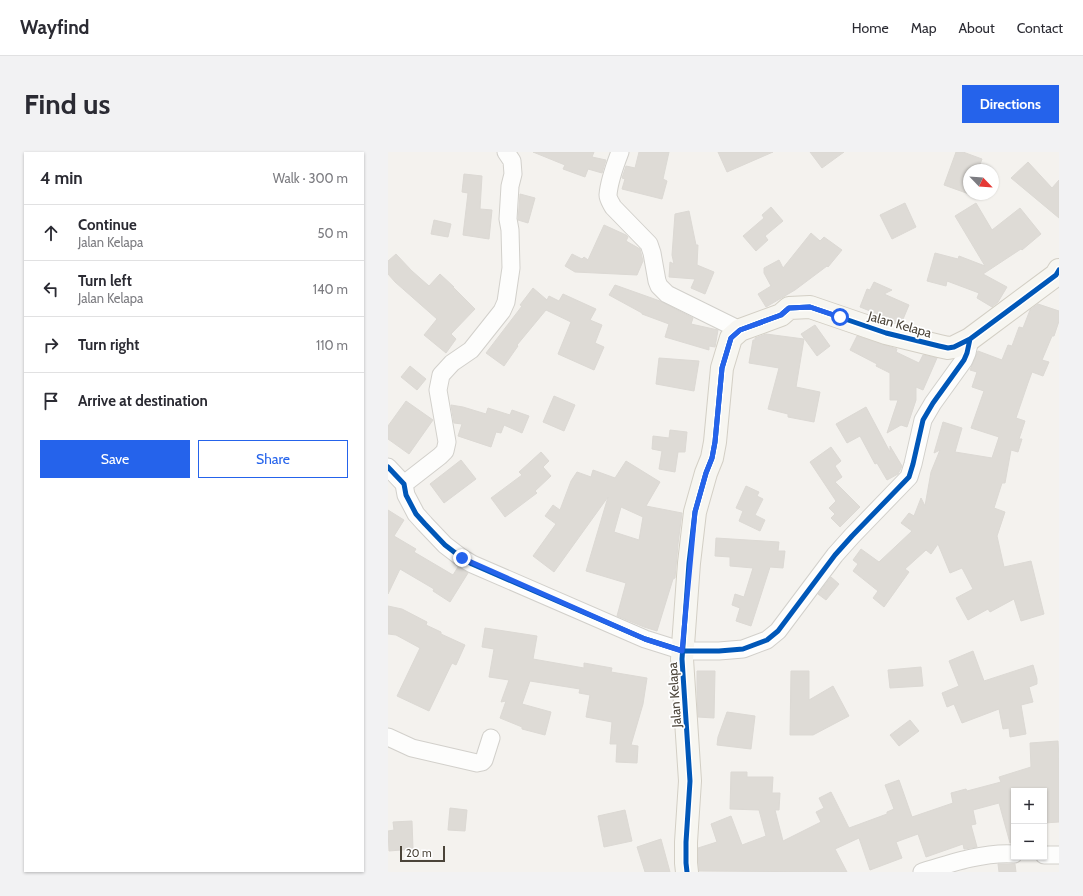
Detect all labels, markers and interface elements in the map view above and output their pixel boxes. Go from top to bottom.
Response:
text: Wayfind [20,16,89,39]
text: Home [852,19,889,37]
text: Map [911,19,936,37]
text: About [958,19,995,37]
text: Contact [1017,19,1063,37]
button: Directions [962,85,1059,123]
text: Find us [24,87,110,121]
north arrow [963,164,999,200]
text: 4 min [40,168,83,188]
text: Walk · 300 m [273,170,348,186]
text: Continue [78,216,137,234]
icon: ahead [40,222,62,244]
text: 50 m [318,225,348,241]
text: Jalan Kelapa [78,234,143,250]
text: Turn left [78,272,132,290]
icon: left [40,278,62,300]
text: 140 m [313,281,348,297]
text: Jalan Kelapa [78,290,143,306]
street label: Jalan Kelapa [865,307,934,341]
route start [831,308,849,326]
icon: right [40,334,62,356]
text: Turn right [78,336,139,354]
text: 110 m [316,337,348,353]
icon: arrive [40,390,62,412]
text: Arrive at destination [78,392,208,410]
button: Save [40,440,190,478]
button: Share [198,440,348,478]
route end [453,549,471,567]
street label: Jalan Kelapa [664,661,684,729]
map controls [1011,788,1047,860]
button: + [1011,788,1047,824]
button: − [1011,824,1047,860]
scale bar [400,844,445,863]
text: 20 m [406,846,432,860]

